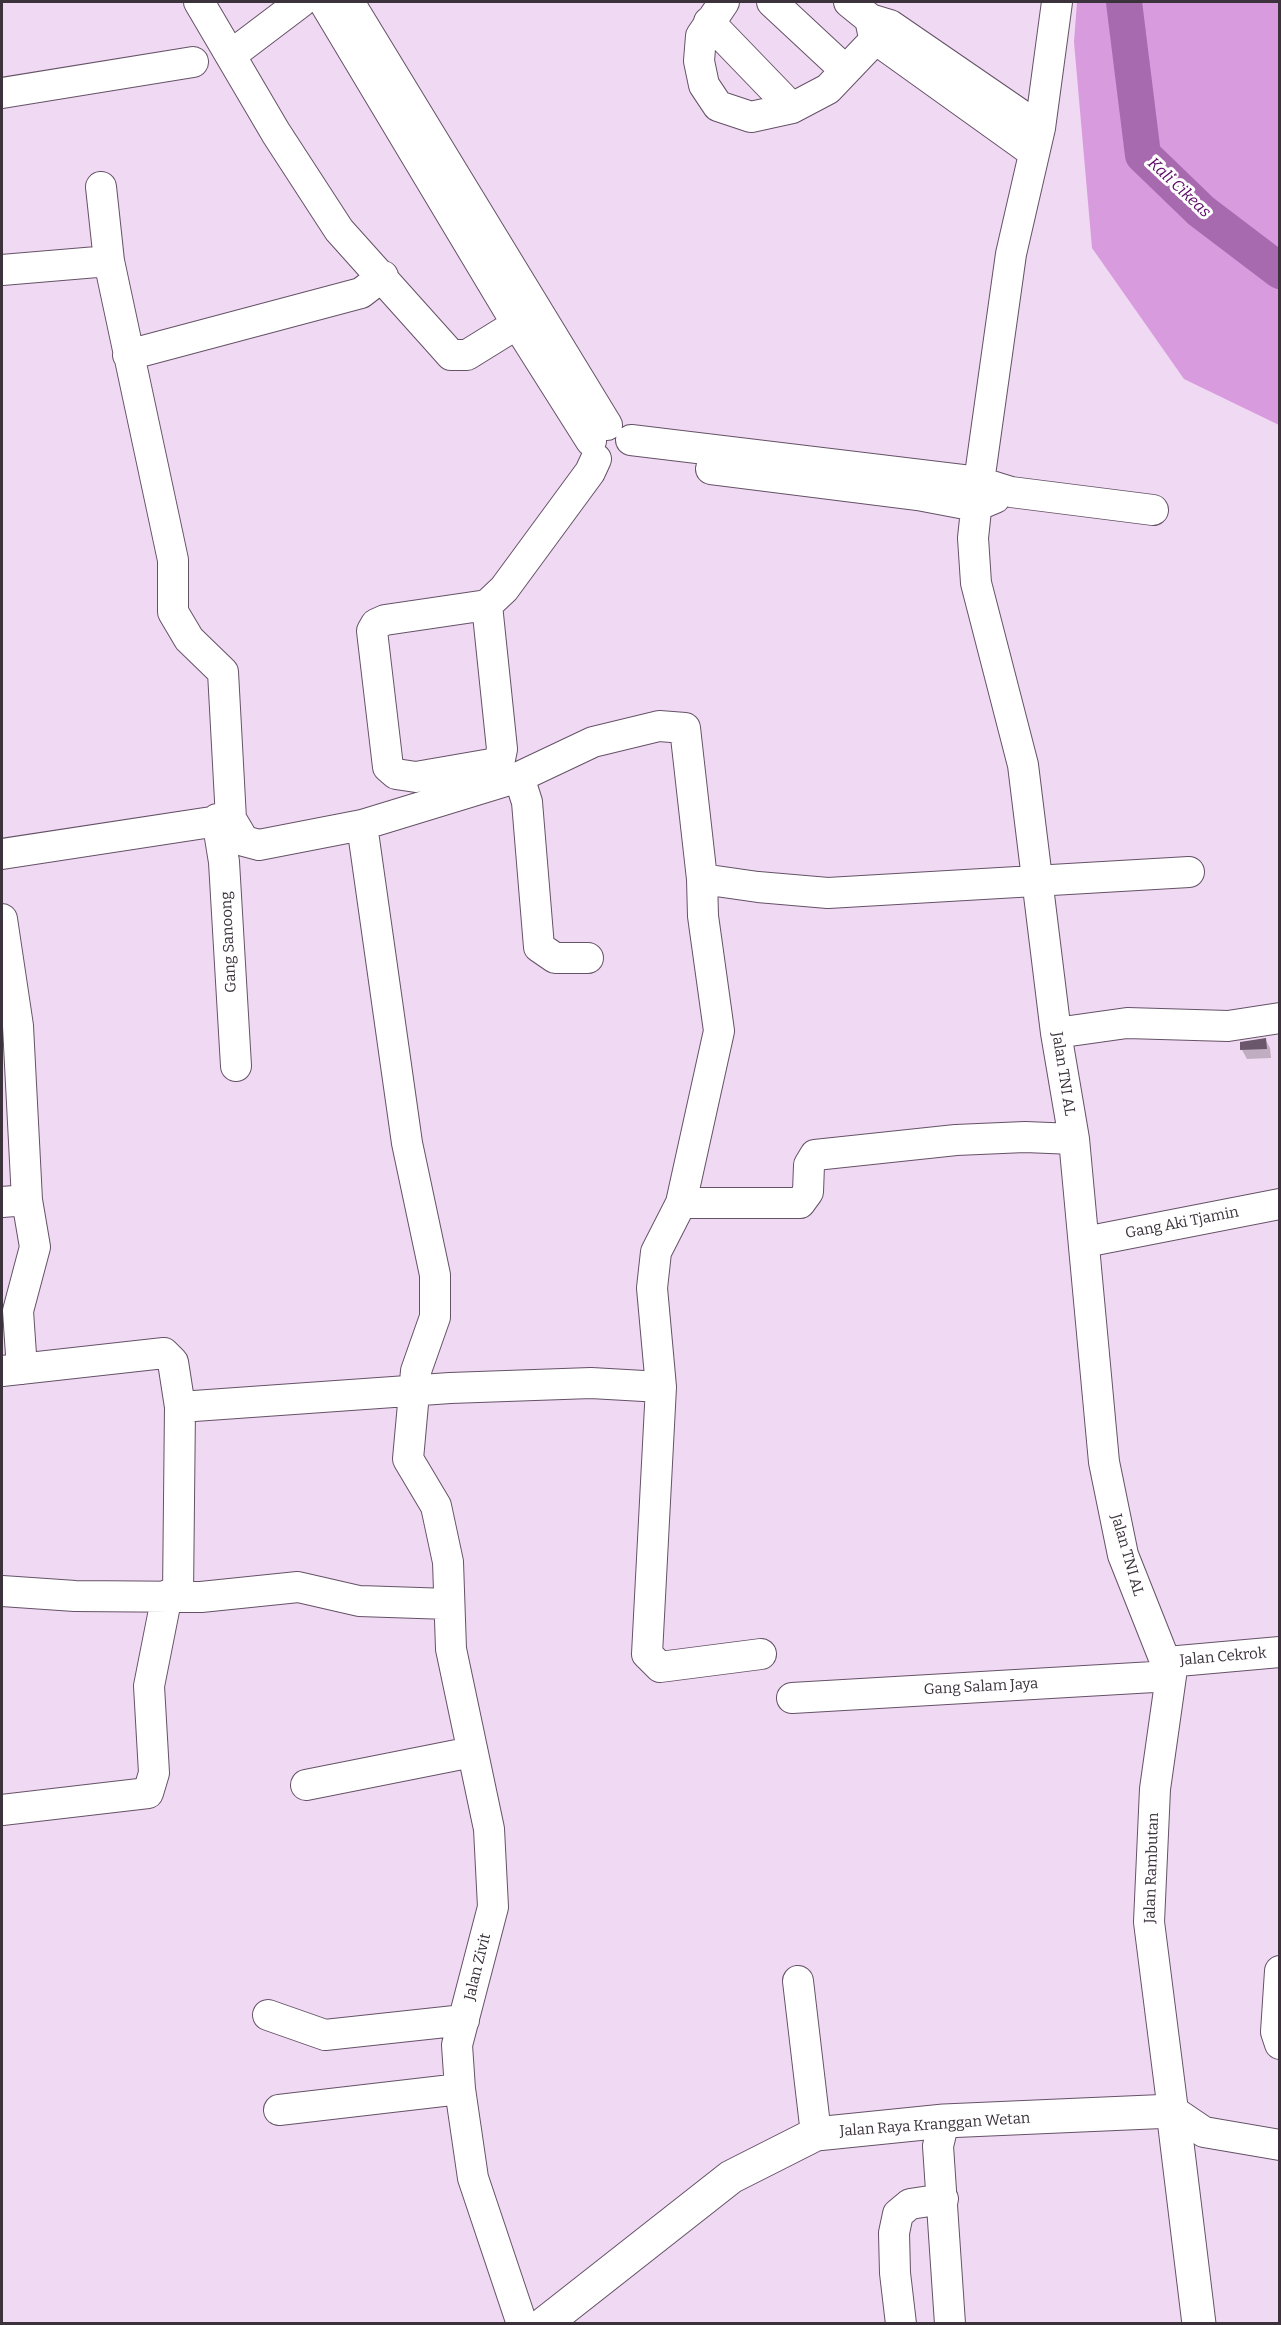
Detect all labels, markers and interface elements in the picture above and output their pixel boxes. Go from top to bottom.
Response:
water label: Kali Cikeas [1143,154,1215,222]
street label: Gang Sanoong [217,891,241,993]
street label: Jalan TNI AL [1047,1031,1079,1117]
street label: Gang Aki Tjamin [1124,1203,1240,1243]
street label: Jalan TNI AL [1107,1512,1147,1598]
street label: Jalan Cekrok [1179,1644,1267,1670]
street label: Gang Salam Jaya [923,1675,1039,1699]
street label: Jalan Rambutan [1141,1812,1163,1924]
street label: Jalan Zivit [461,1932,495,2002]
street label: Jalan Raya Kranggan Wetan [839,2109,1031,2141]

